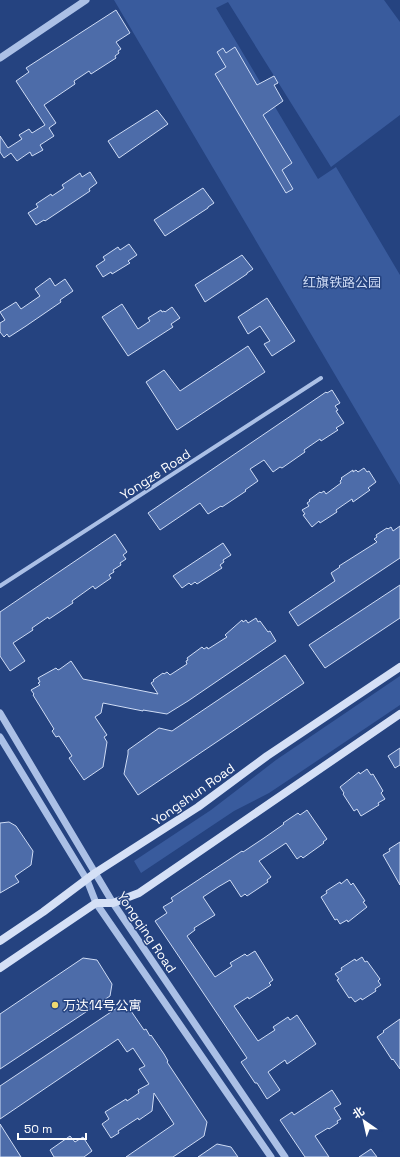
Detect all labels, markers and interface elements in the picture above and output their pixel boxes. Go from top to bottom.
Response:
park label: 红旗铁路公园 [303,274,381,291]
street label: Yongze Road [117,445,194,504]
street label: Yongshun Road [149,760,238,829]
street label: Yongqing Road [113,888,180,976]
place label: 万达14号公寓 [63,997,142,1014]
marker: 万达14号公寓 [50,1000,60,1010]
north arrow [344,1101,384,1141]
text: 北 [350,1104,367,1122]
scale bar [18,1115,86,1141]
text: 50 m [24,1121,52,1137]

